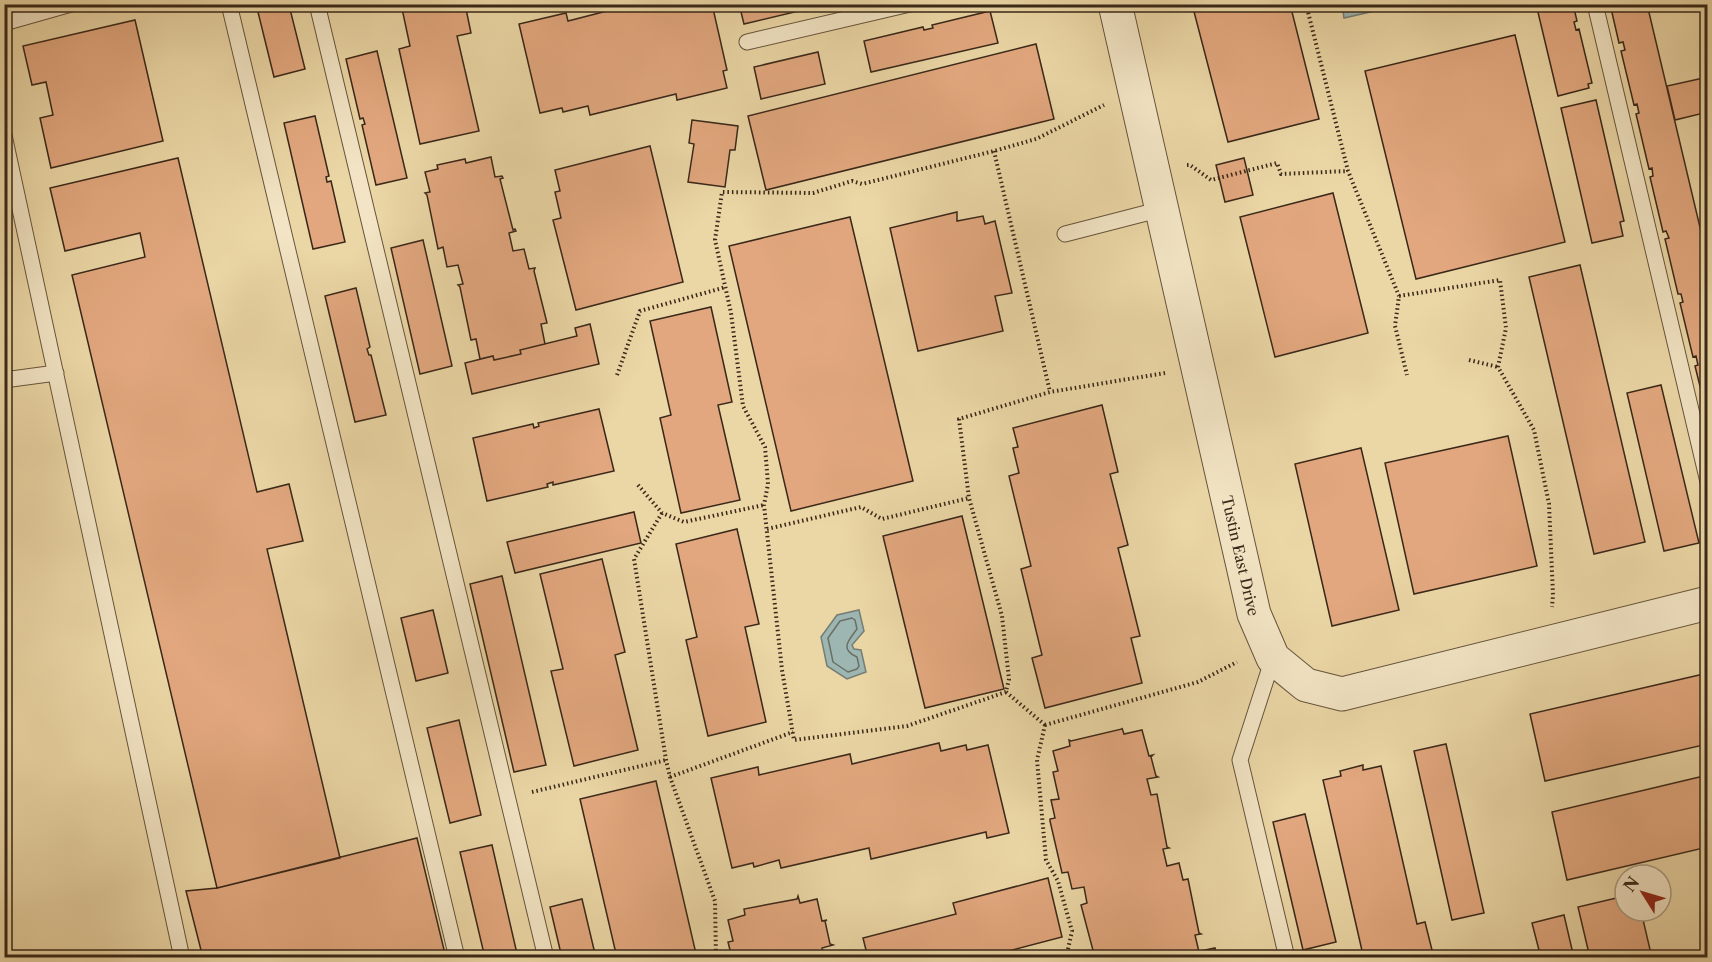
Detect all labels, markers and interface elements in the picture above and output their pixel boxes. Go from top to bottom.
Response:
street label: Tustin East Drive [1218,494,1264,618]
north arrow [1613,863,1673,923]
text: N [1619,872,1643,896]

